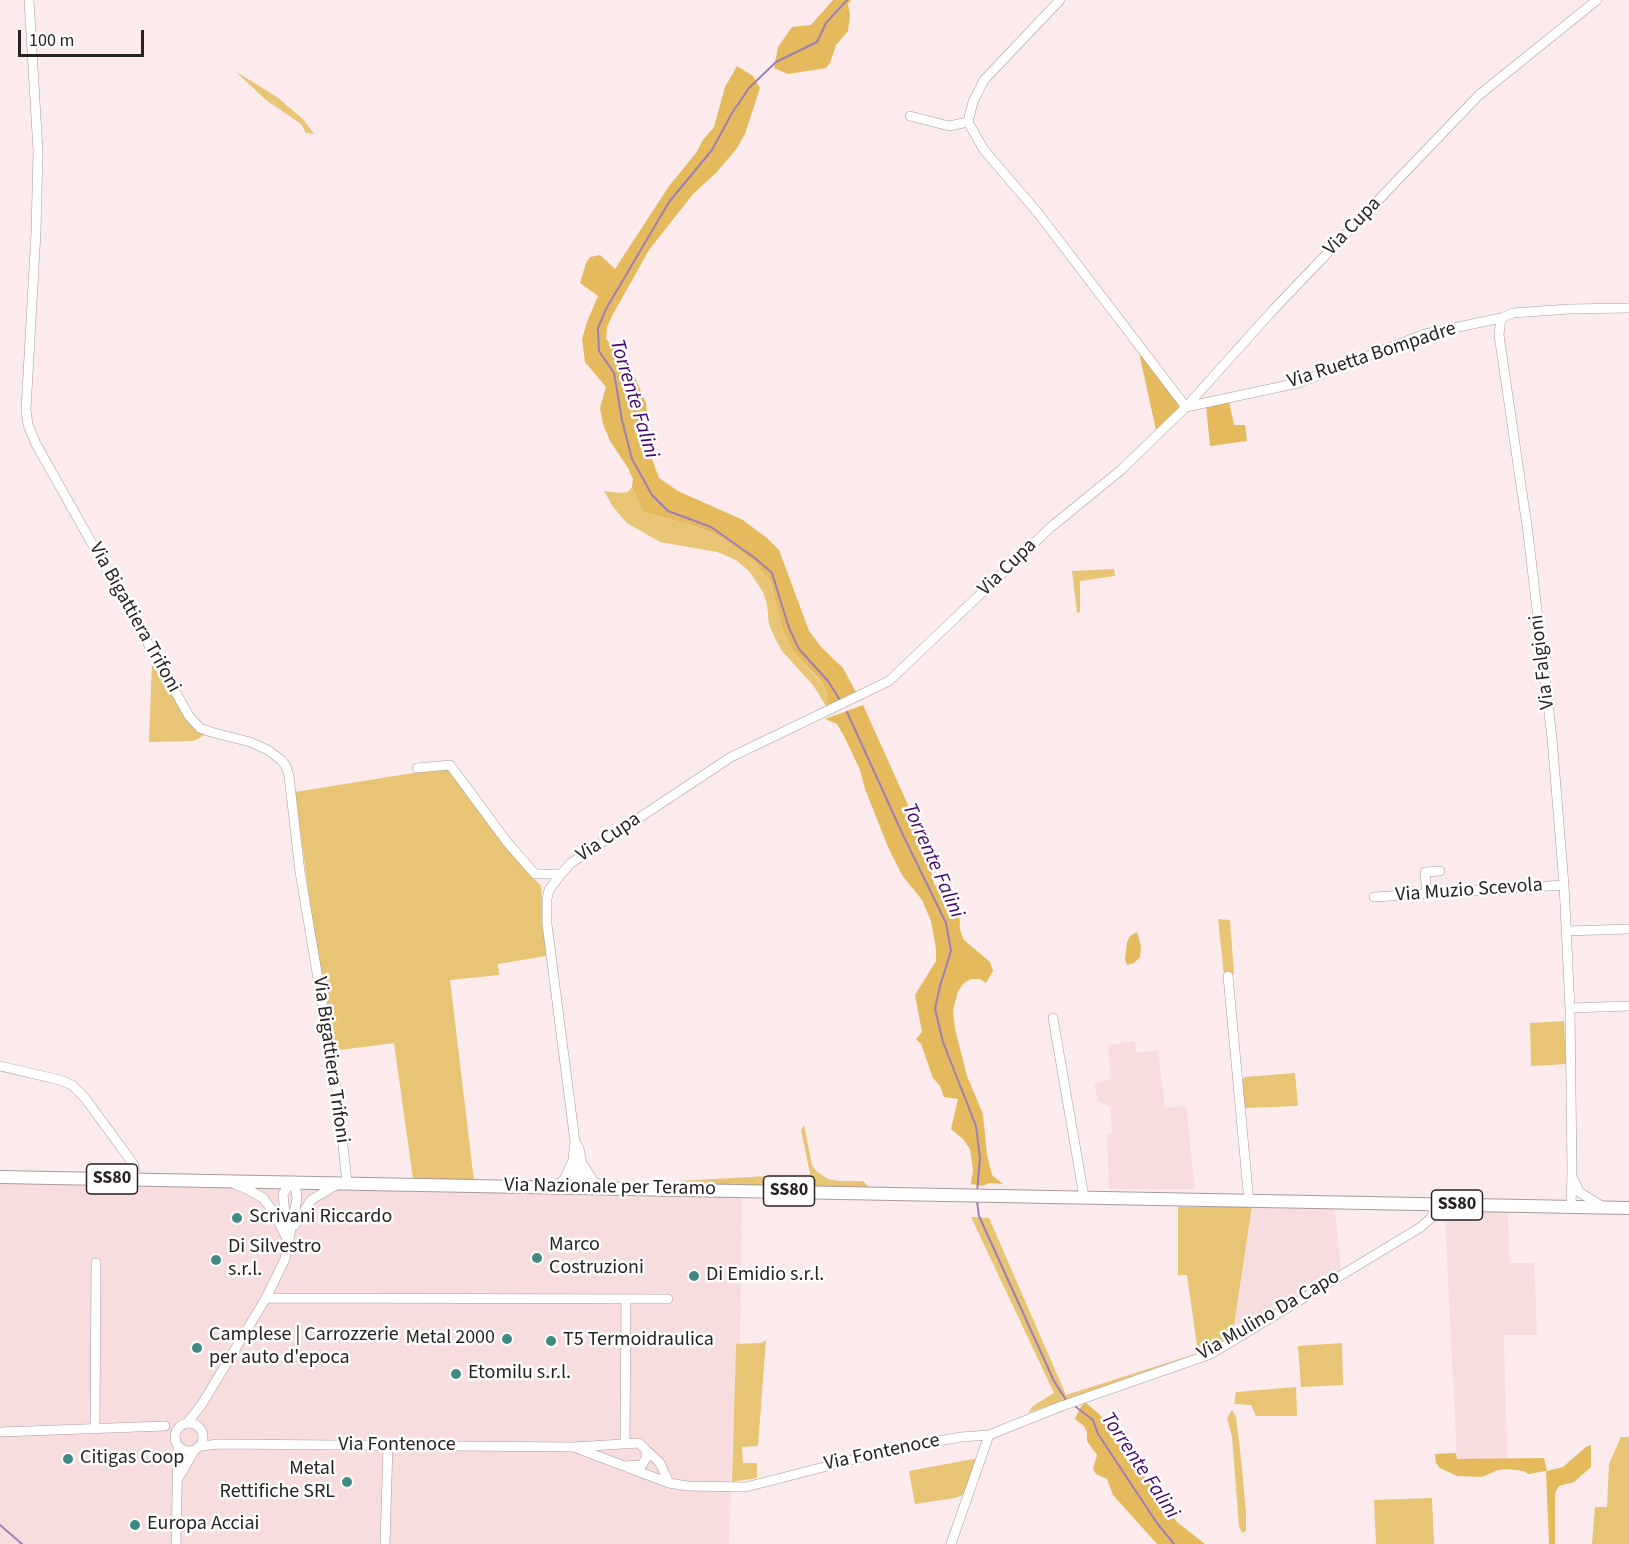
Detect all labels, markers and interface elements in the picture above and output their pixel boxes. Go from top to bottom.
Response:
scale bar [21,18,147,56]
text: 100 m [29,28,74,53]
street label: Via Cupa [1319,193,1387,261]
street label: Via Ruetta Bompadre [1285,317,1459,395]
water label: Torrente Falini [603,336,663,462]
street label: Via Cupa [974,534,1042,602]
street label: Via Bigattiera Trifoni [83,539,185,697]
street label: Via Falgioni [1525,613,1561,711]
water label: Torrente Falini [895,800,969,922]
street label: Via Cupa [572,808,646,868]
street label: Via Muzio Scevola [1395,874,1543,908]
street label: Via Bigattiera Trifoni [306,975,354,1145]
road number: SS80 [86,1164,138,1194]
street label: Via Nazionale per Teramo [504,1174,716,1202]
road number: SS80 [764,1176,814,1206]
road number: SS80 [1432,1190,1482,1220]
place label: Scrivani Riccardo [249,1206,392,1230]
marker: Scrivani Riccardo [230,1211,244,1225]
place label: Marco Costruzioni [549,1234,644,1281]
place label: Di Silvestro s.r.l. [228,1236,321,1283]
marker: Marco Costruzioni [530,1251,544,1265]
marker: Di Silvestro s.r.l. [209,1253,223,1267]
place label: Di Emidio s.r.l. [706,1264,824,1288]
street label: Via Mulino Da Capo [1194,1266,1344,1366]
marker: Di Emidio s.r.l. [687,1269,701,1283]
place label: Camplese | Carrozzerie per auto d'epoca [209,1324,399,1371]
place label: Metal 2000 [405,1327,495,1351]
place label: T5 Termoidraulica [563,1329,714,1353]
marker: Metal 2000 [500,1332,514,1346]
marker: T5 Termoidraulica [544,1334,558,1348]
marker: Camplese | Carrozzerie per auto d'epoca [190,1341,204,1355]
place label: Etomilu s.r.l. [468,1362,571,1386]
marker: Etomilu s.r.l. [449,1367,463,1381]
water label: Torrente Falini [1094,1408,1184,1524]
street label: Via Fontenoce [822,1429,942,1477]
street label: Via Fontenoce [338,1434,456,1458]
place label: Citigas Coop [80,1447,184,1471]
marker: Citigas Coop [61,1452,75,1466]
place label: Metal Rettifiche SRL [220,1458,335,1505]
marker: Metal Rettifiche SRL [340,1475,354,1489]
place label: Europa Acciai [147,1513,260,1537]
marker: Europa Acciai [128,1518,142,1532]

